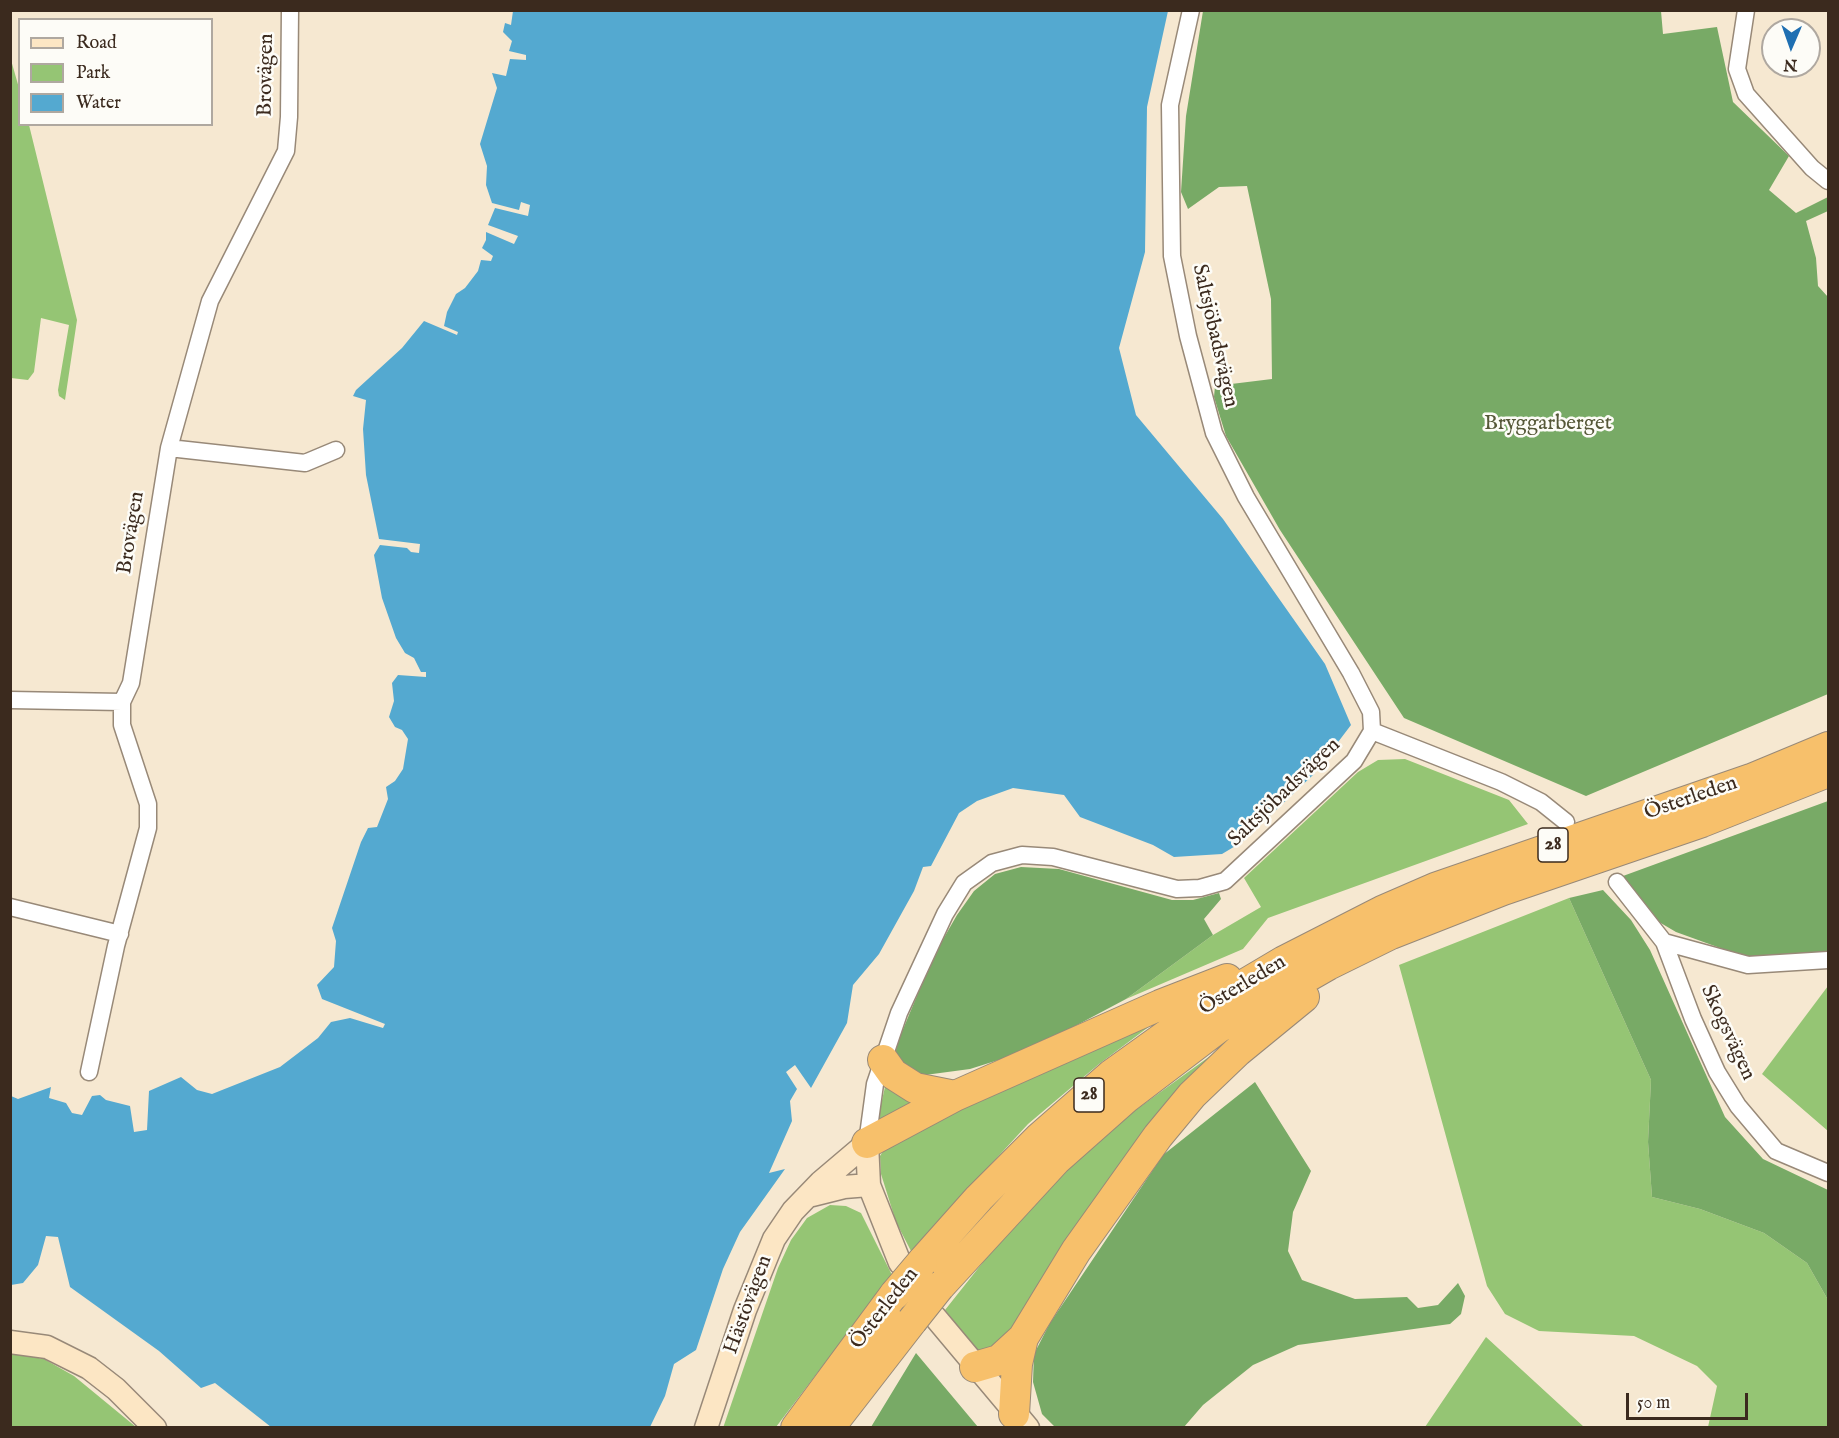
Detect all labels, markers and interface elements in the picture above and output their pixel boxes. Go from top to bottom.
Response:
legend [18,18,213,126]
north arrow [1761,18,1821,78]
text: Road [76,32,117,55]
street label: Brovägen [254,33,280,117]
text: N [1783,54,1798,74]
text: Park [76,62,110,85]
text: Water [76,92,121,115]
street label: Saltsjöbadsvägen [1185,262,1243,410]
park label: Bryggarberget [1484,412,1612,438]
street label: Brovägen [113,490,151,576]
street label: Saltsjöbadsvägen [1224,733,1346,853]
street label: Österleden [1641,771,1741,827]
road number: 28 [1538,828,1568,862]
street label: Österleden [1195,950,1291,1022]
street label: Skogsvägen [1694,981,1760,1085]
road number: 28 [1074,1078,1104,1112]
street label: Hästövägen [719,1252,779,1358]
street label: Österleden [845,1263,925,1355]
scale bar [1629,1381,1750,1419]
text: 50 m [1637,1392,1670,1415]

